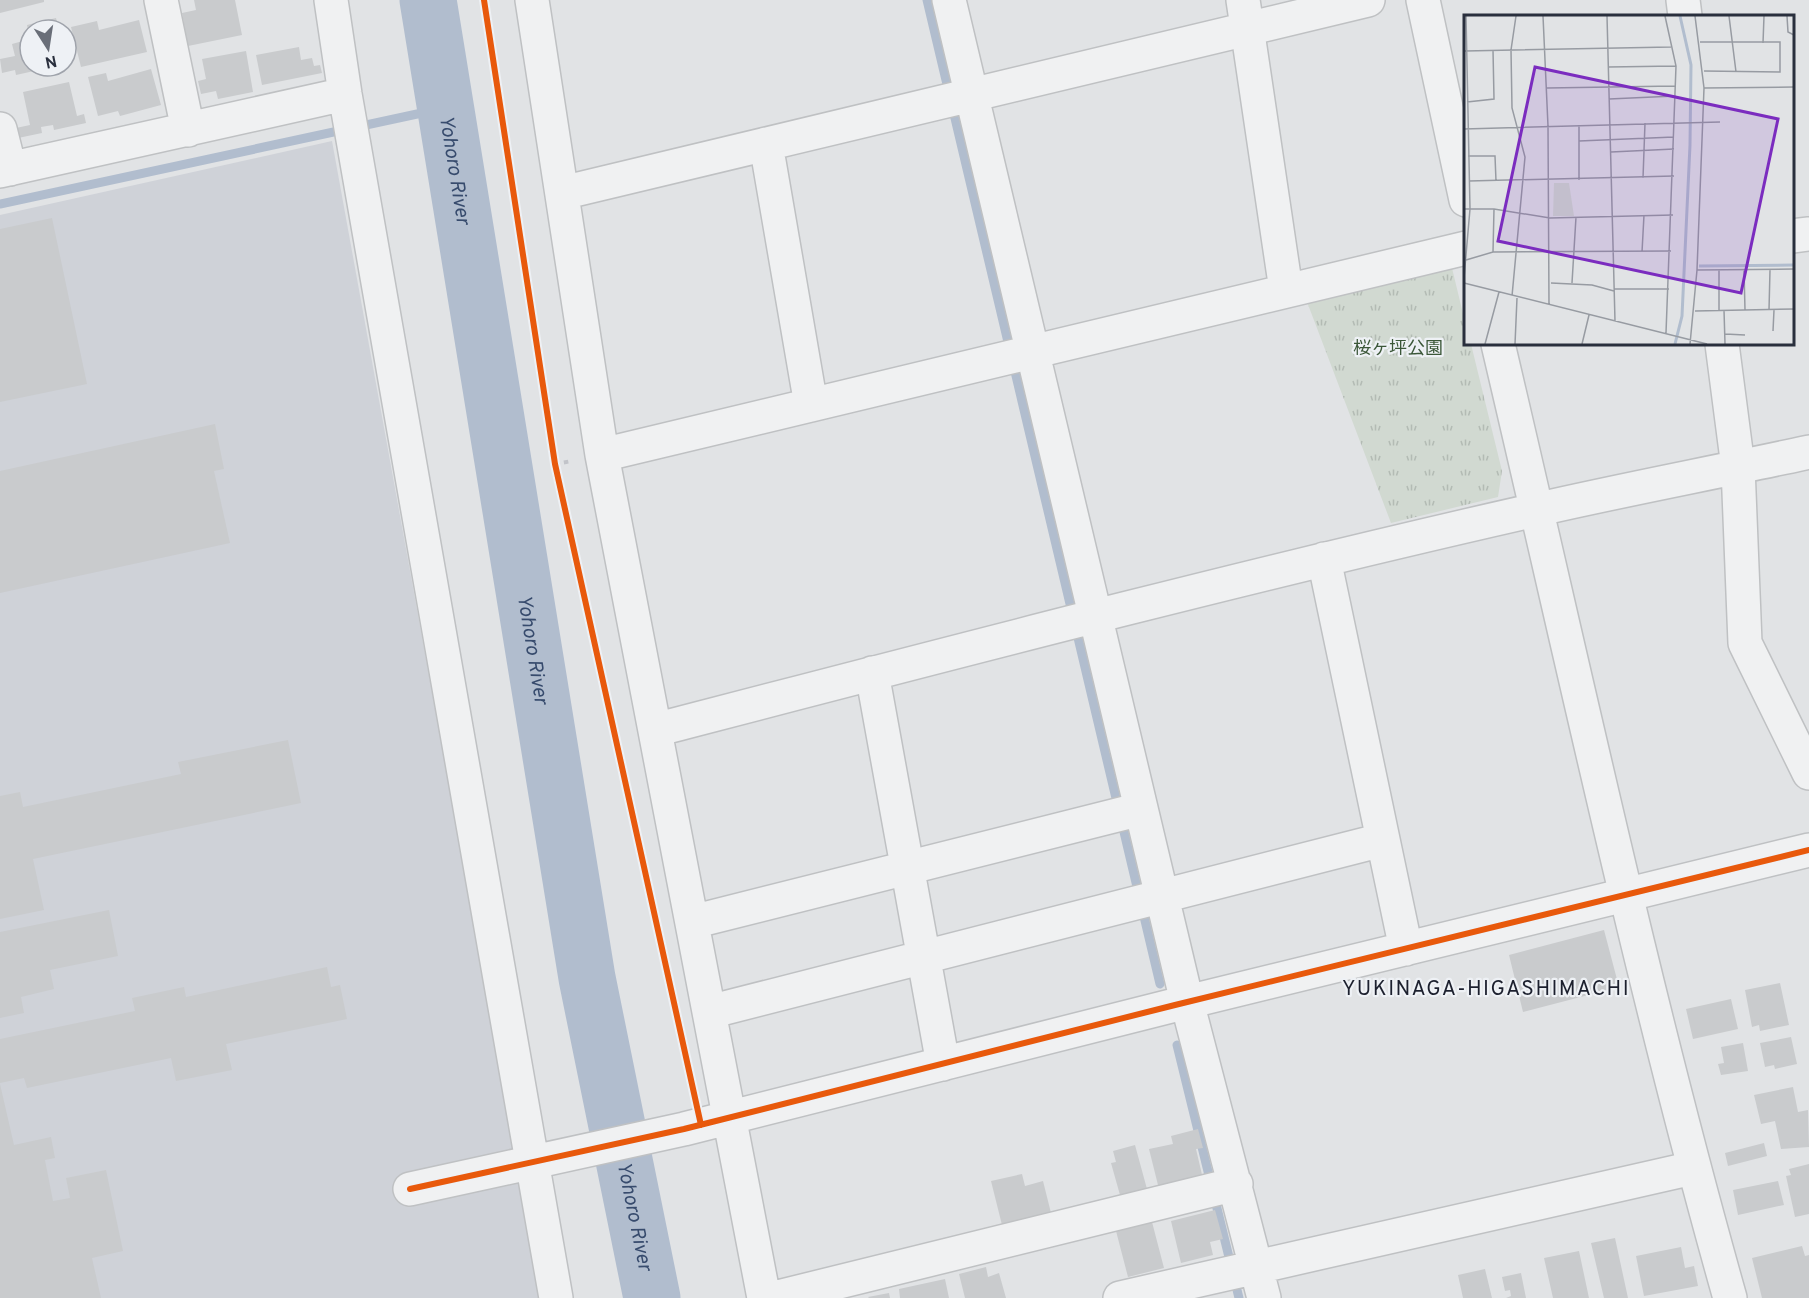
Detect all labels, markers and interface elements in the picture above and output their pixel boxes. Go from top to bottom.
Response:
inset map [1464,15,1794,345]
north arrow [18,18,78,78]
text: N [43,50,58,72]
water label: Yohoro River [432,114,476,228]
park label: 桜ヶ坪公園 [1353,338,1443,361]
water label: Yohoro River [510,593,554,708]
district label: YUKINAGA-HIGASHIMACHI [1342,976,1630,1003]
water label: Yohoro River [610,1160,657,1275]

